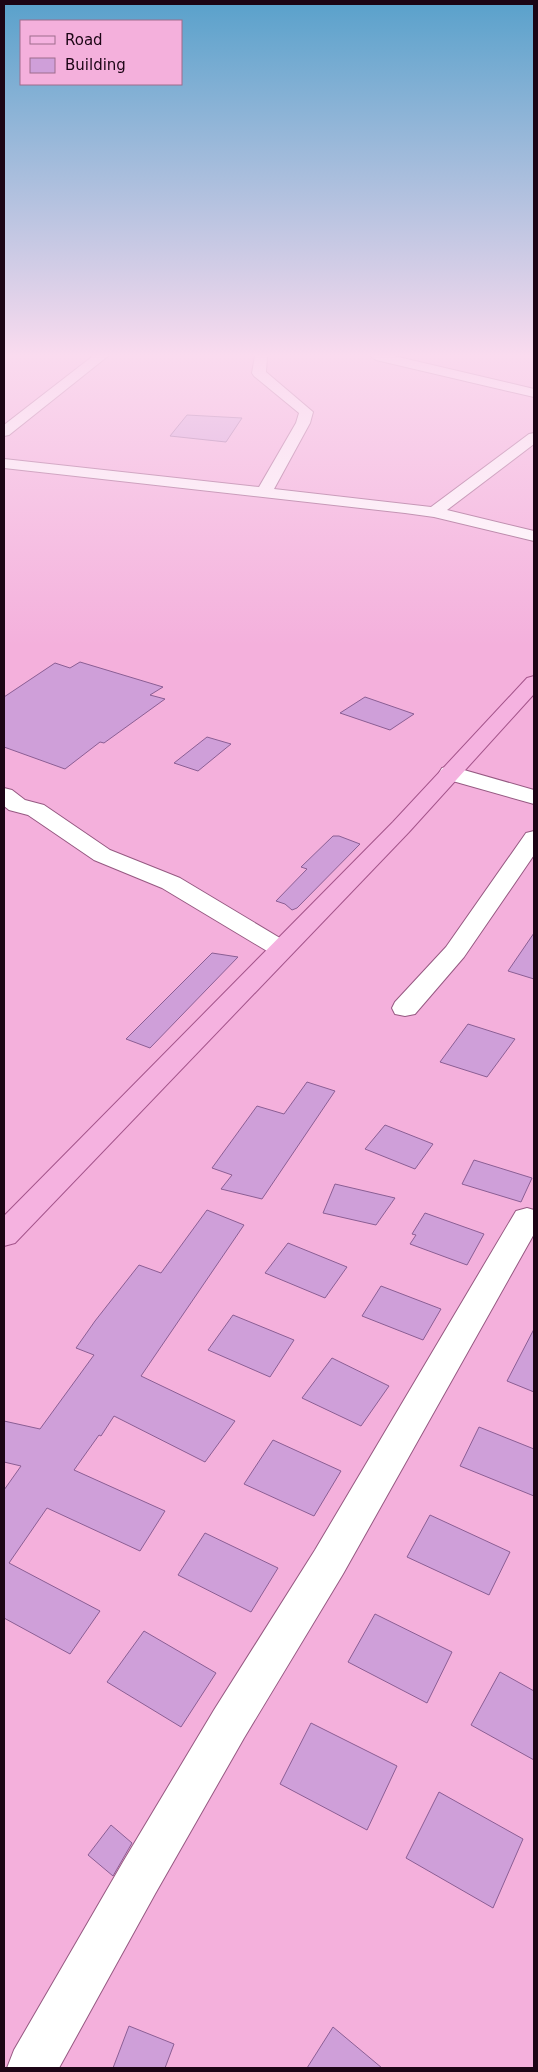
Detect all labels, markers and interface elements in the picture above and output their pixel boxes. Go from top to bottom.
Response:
legend [20,20,182,85]
text: Road [65,31,103,49]
text: Building [65,56,126,74]

